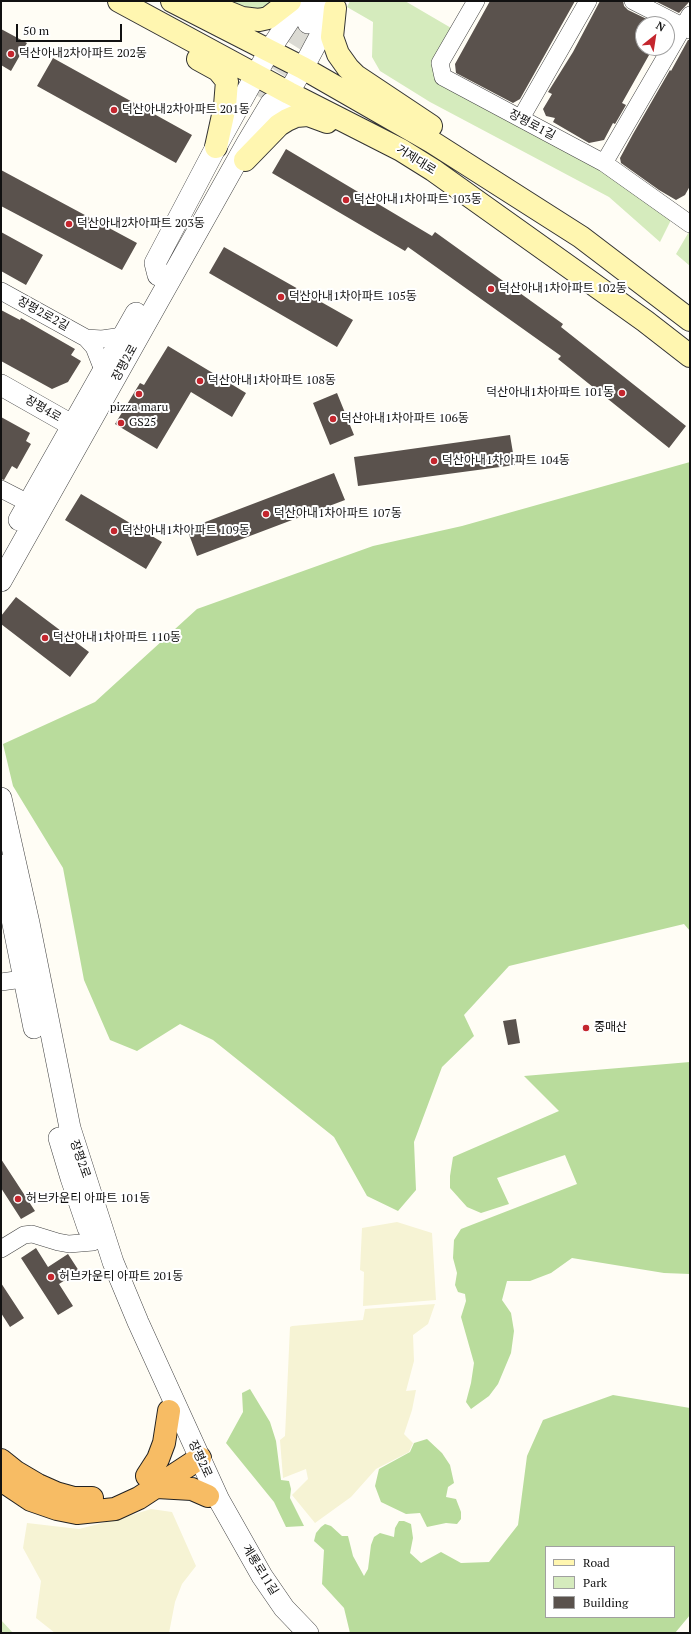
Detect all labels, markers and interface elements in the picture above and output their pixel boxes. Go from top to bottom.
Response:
scale bar [18,16,124,42]
north arrow [635,16,675,56]
text: N [653,18,668,35]
text: 50 m [23,23,49,38]
place label: 덕산아내2차아파트 202동 [19,47,147,61]
marker: 덕산아내2차아파트 202동 [6,49,16,59]
place label: 덕산아내2차아파트 201동 [122,103,250,117]
marker: 덕산아내2차아파트 201동 [109,105,119,115]
street label: 장평로1길 [506,107,558,143]
street label: 거제대로 [393,142,439,178]
place label: 덕산아내1차아파트 103동 [354,193,482,207]
marker: 덕산아내1차아파트 103동 [341,195,351,205]
place label: 덕산아내2차아파트 203동 [77,217,205,231]
marker: 덕산아내2차아파트 203동 [64,219,74,229]
place label: 덕산아내1차아파트 102동 [499,282,627,296]
marker: 덕산아내1차아파트 102동 [486,284,496,294]
place label: 덕산아내1차아파트 105동 [289,290,417,304]
marker: 덕산아내1차아파트 105동 [276,292,286,302]
street label: 장평2로2길 [15,294,71,334]
street label: 장평2로 [109,342,141,384]
place label: 덕산아내1차아파트 108동 [208,374,336,388]
marker: 덕산아내1차아파트 108동 [195,376,205,386]
place label: 덕산아내1차아파트 101동 [486,386,614,400]
marker: 덕산아내1차아파트 101동 [617,388,627,398]
marker: pizza maru [134,389,144,399]
street label: 장평4로 [22,393,64,425]
place label: pizza maru [110,401,168,415]
place label: 덕산아내1차아파트 106동 [341,412,469,426]
marker: 덕산아내1차아파트 106동 [328,414,338,424]
place label: GS25 [129,416,156,430]
marker: GS25 [116,418,126,428]
place label: 덕산아내1차아파트 104동 [442,454,570,468]
marker: 덕산아내1차아파트 104동 [429,456,439,466]
place label: 덕산아내1차아파트 107동 [274,507,402,521]
marker: 덕산아내1차아파트 107동 [261,509,271,519]
place label: 덕산아내1차아파트 109동 [122,524,250,538]
marker: 덕산아내1차아파트 109동 [109,526,119,536]
place label: 덕산아내1차아파트 110동 [53,631,181,645]
marker: 덕산아내1차아파트 110동 [40,633,50,643]
place label: 중매산 [594,1021,627,1035]
marker: 중매산 [581,1023,591,1033]
street label: 장평2로 [67,1138,93,1180]
place label: 허브카운티 아파트 101동 [26,1192,150,1206]
marker: 허브카운티 아파트 101동 [13,1194,23,1204]
place label: 허브카운티 아파트 201동 [59,1270,183,1284]
marker: 허브카운티 아파트 201동 [46,1272,56,1282]
street label: 장평2로 [185,1438,215,1480]
street label: 계룡로11길 [239,1542,281,1598]
legend [545,1546,675,1618]
text: Road [583,1555,610,1570]
text: Park [583,1575,607,1590]
text: Building [583,1595,628,1610]

